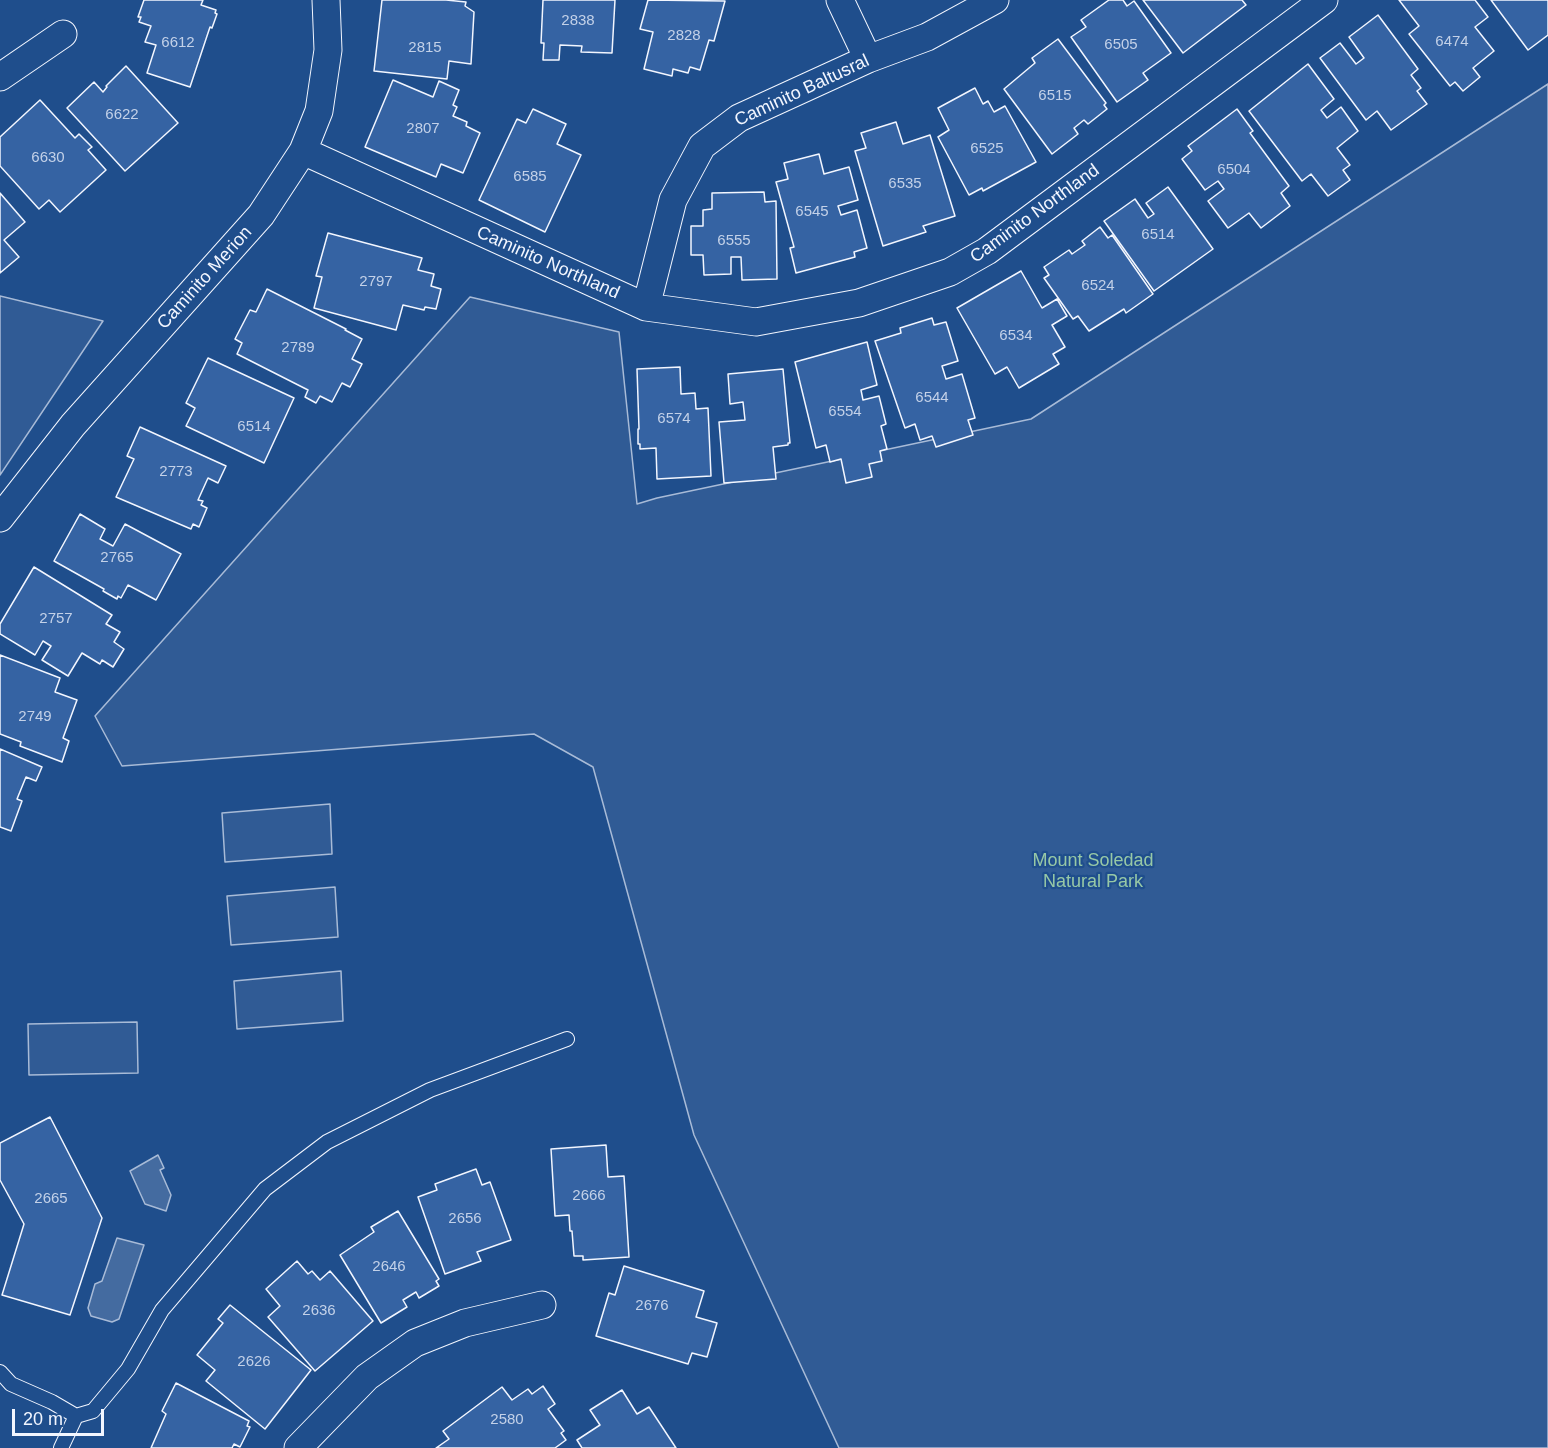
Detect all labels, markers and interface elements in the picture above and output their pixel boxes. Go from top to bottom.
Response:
house number: 2838 [561,12,595,30]
house number: 2828 [667,27,701,45]
house number: 6474 [1435,33,1469,51]
house number: 6612 [161,34,195,52]
house number: 6505 [1104,36,1138,54]
house number: 2815 [408,39,442,57]
street label: Caminito Baltusral [731,50,873,132]
house number: 6515 [1038,87,1072,105]
house number: 6622 [105,106,139,124]
house number: 2807 [406,120,440,138]
house number: 6525 [970,140,1004,158]
house number: 6630 [31,149,65,167]
street label: Caminito Northland [966,160,1104,268]
house number: 6504 [1217,161,1251,179]
house number: 6585 [513,168,547,186]
house number: 6535 [888,175,922,193]
house number: 6545 [795,203,829,221]
street label: Caminito Merion [153,222,257,334]
street label: Caminito Northland [473,222,623,304]
house number: 6514 [1141,226,1175,244]
house number: 6555 [717,232,751,250]
house number: 2797 [359,273,393,291]
house number: 6524 [1081,277,1115,295]
house number: 6534 [999,327,1033,345]
house number: 2789 [281,339,315,357]
house number: 6544 [915,389,949,407]
house number: 6554 [828,403,862,421]
house number: 6574 [657,410,691,428]
house number: 6514 [237,418,271,436]
house number: 2773 [159,463,193,481]
house number: 2765 [100,549,134,567]
house number: 2757 [39,610,73,628]
house number: 2749 [18,708,52,726]
park label: Mount Soledad Natural Park [1032,850,1154,892]
house number: 2666 [572,1187,606,1205]
house number: 2665 [34,1190,68,1208]
house number: 2656 [448,1210,482,1228]
house number: 2646 [372,1258,406,1276]
house number: 2676 [635,1297,669,1315]
house number: 2636 [302,1302,336,1320]
house number: 2626 [237,1353,271,1371]
scale bar [15,1397,106,1435]
text: 20 m [23,1409,63,1429]
house number: 2580 [490,1411,524,1429]

